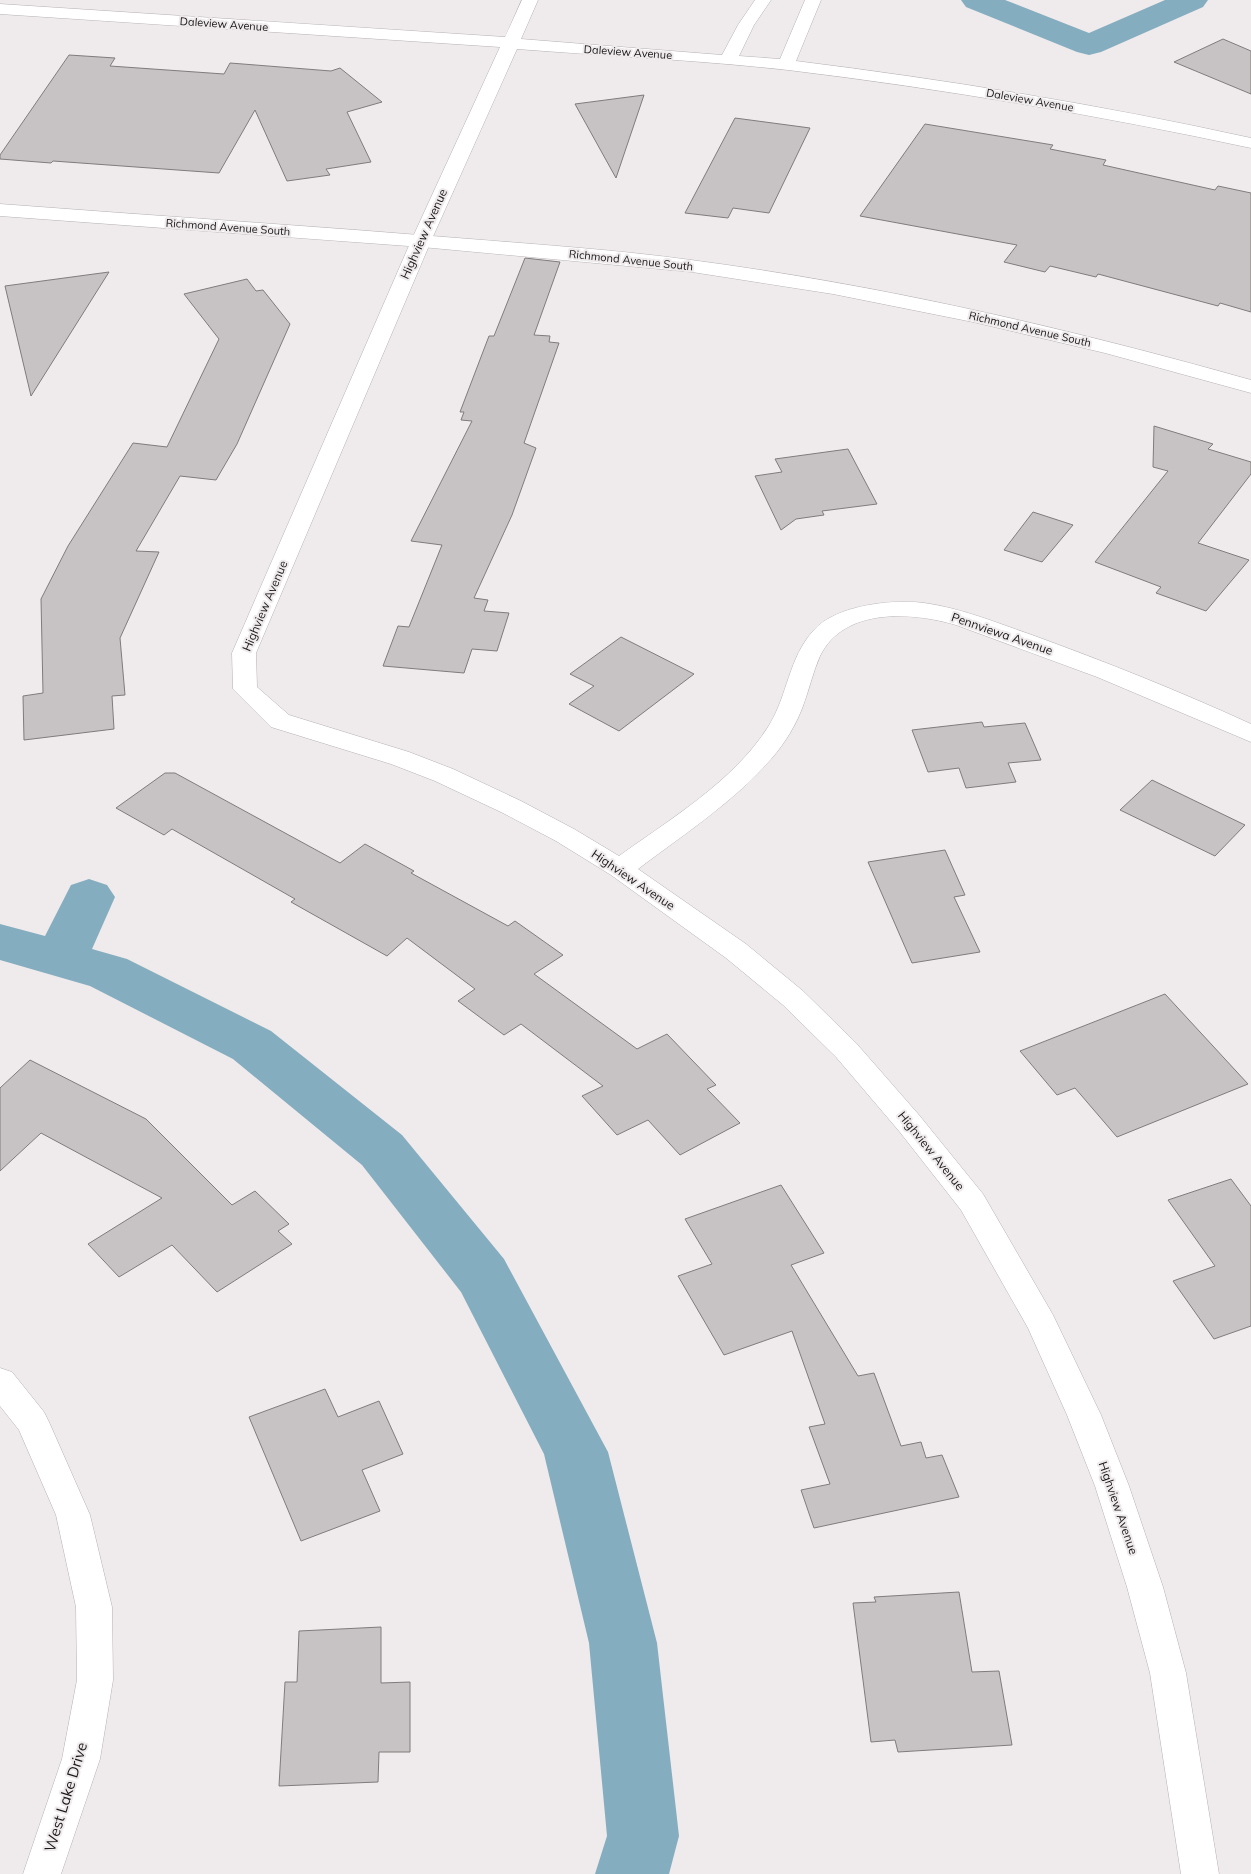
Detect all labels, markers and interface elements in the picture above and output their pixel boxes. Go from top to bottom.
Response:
street label: Daleview Avenue [179,14,269,34]
street label: Daleview Avenue [583,42,673,62]
street label: Daleview Avenue [985,85,1075,115]
street label: Highview Avenue [397,186,450,281]
street label: Richmond Avenue South [165,216,291,238]
street label: Richmond Avenue South [568,247,694,273]
street label: Richmond Avenue South [968,308,1092,350]
street label: Highview Avenue [239,558,290,654]
street label: Pennviewa Avenue [950,609,1055,658]
street label: Highview Avenue [589,846,678,913]
street label: Highview Avenue [895,1108,968,1193]
street label: Highview Avenue [1096,1459,1141,1556]
street label: West Lake Drive [40,1740,91,1854]

